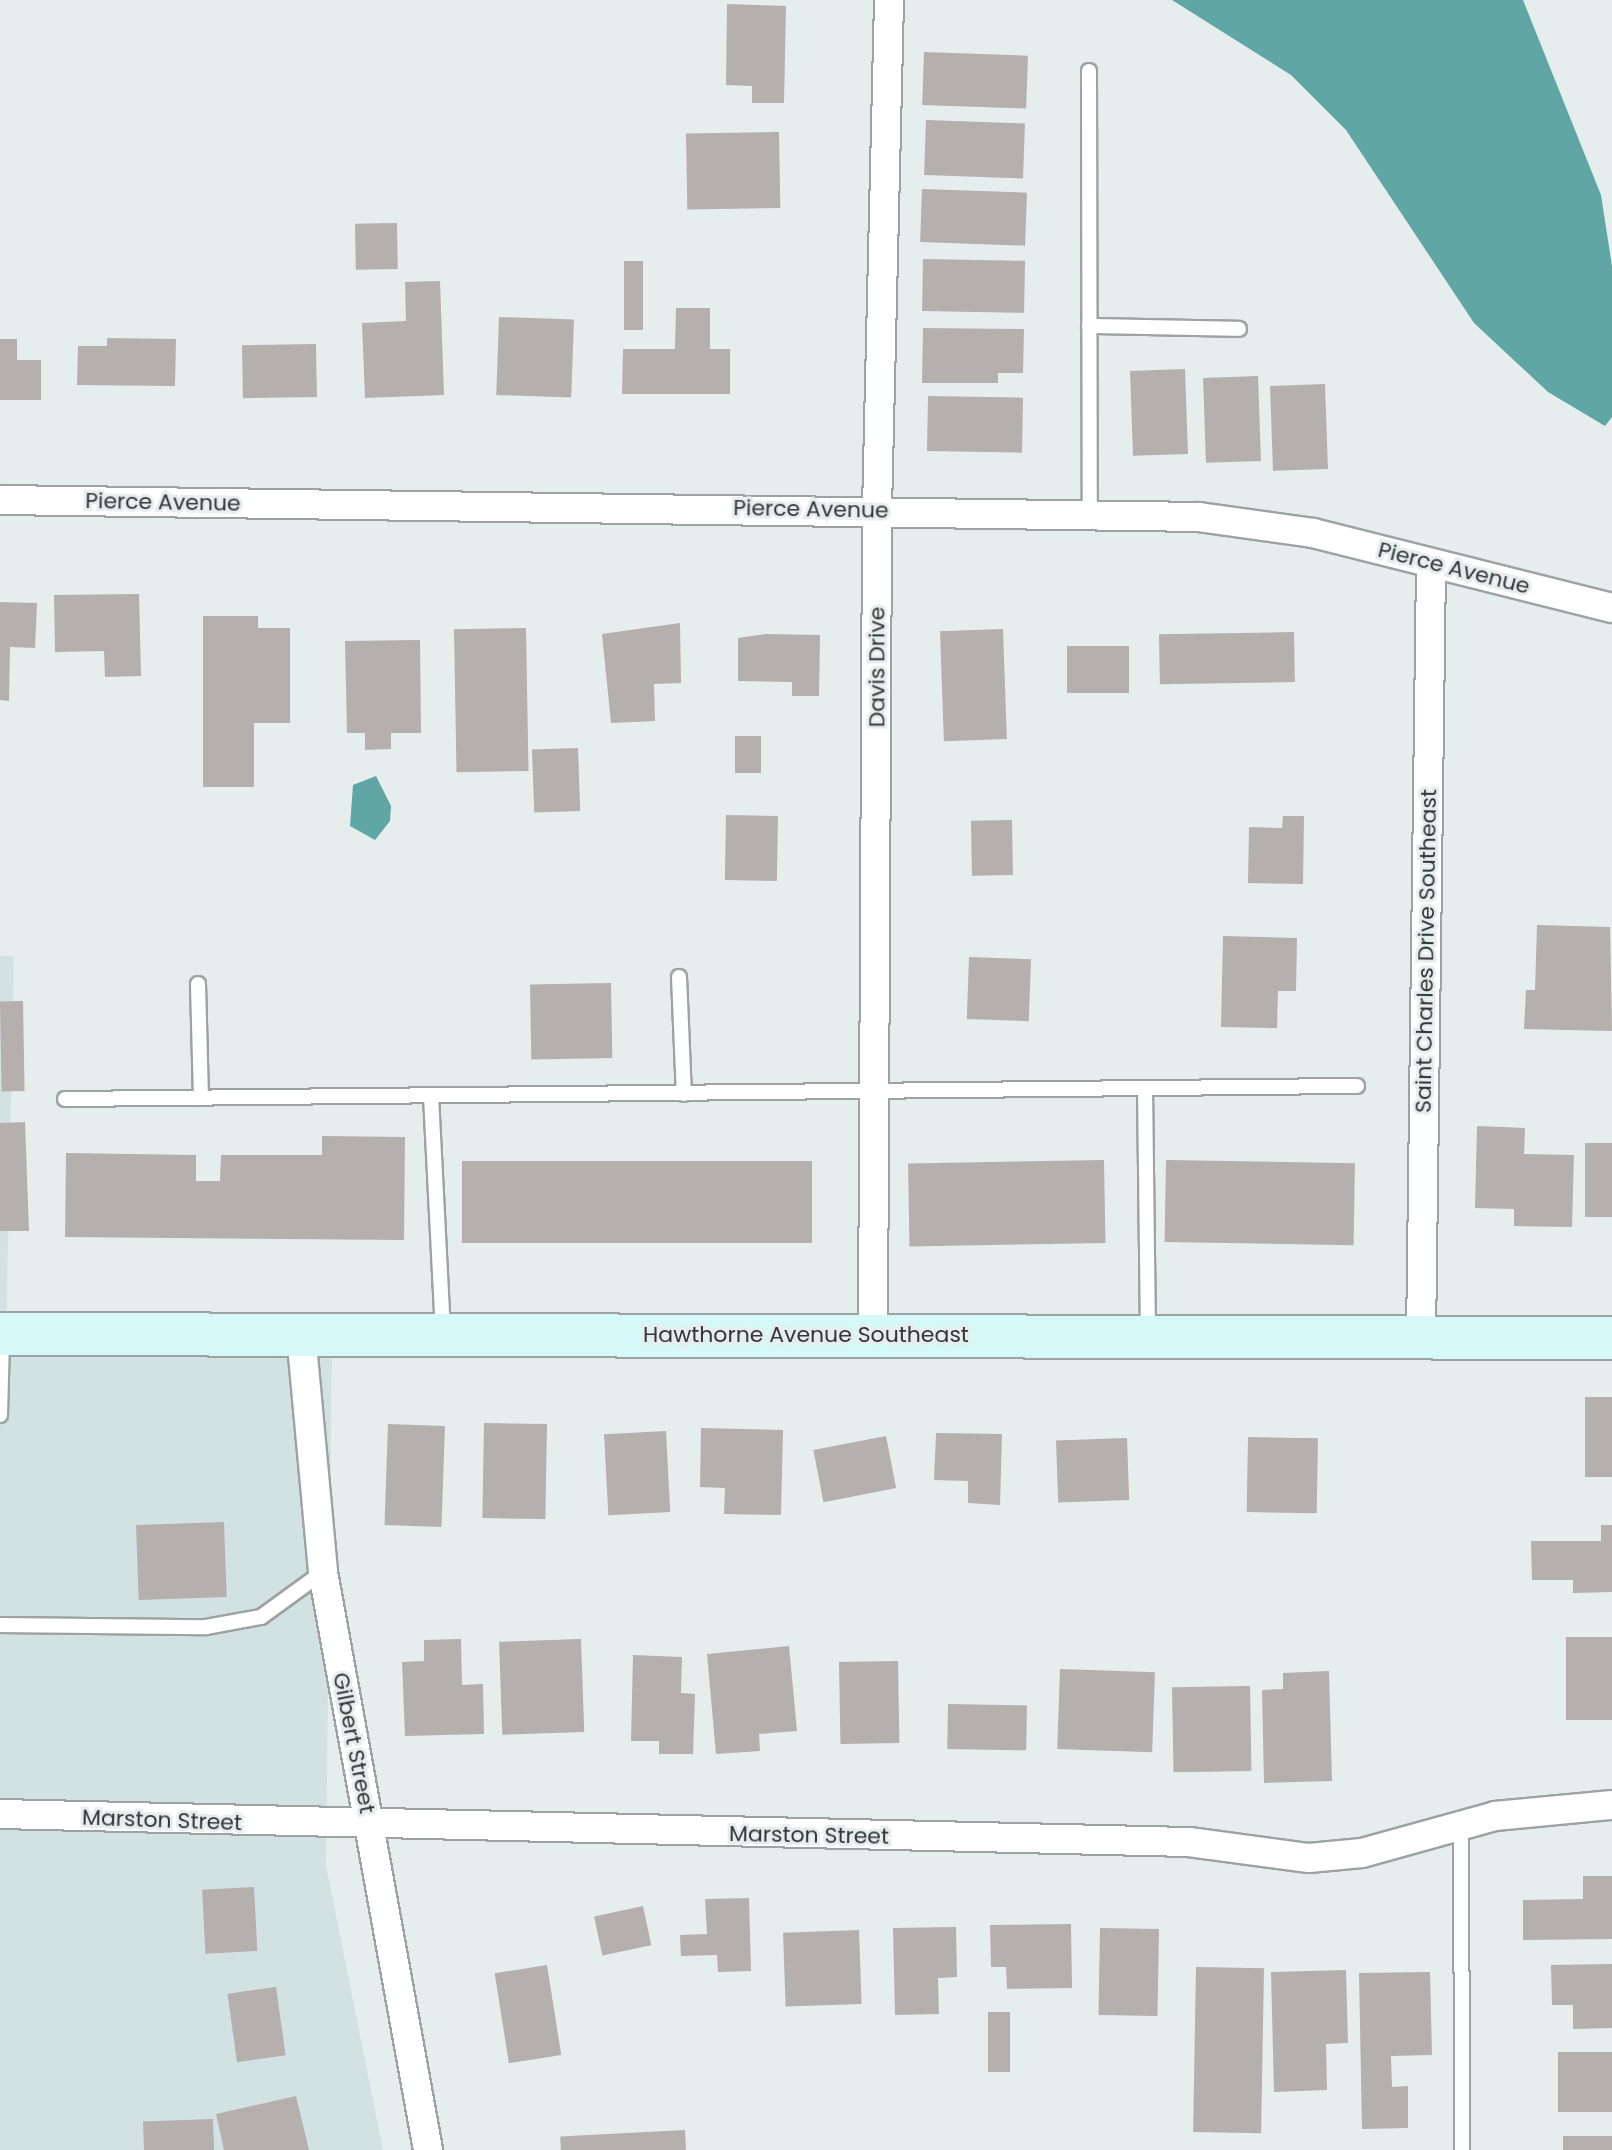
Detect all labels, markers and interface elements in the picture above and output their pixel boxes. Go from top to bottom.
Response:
street label: Pierce Avenue [85,487,241,517]
street label: Pierce Avenue [733,494,889,524]
street label: Pierce Avenue [1375,536,1533,600]
street label: Davis Drive [864,607,890,727]
street label: Saint Charles Drive Southeast [1410,789,1442,1113]
street label: Hawthorne Avenue Southeast [643,1322,969,1348]
street label: Gilbert Street [327,1670,381,1816]
street label: Marston Street [82,1804,242,1836]
street label: Marston Street [729,1820,889,1850]

